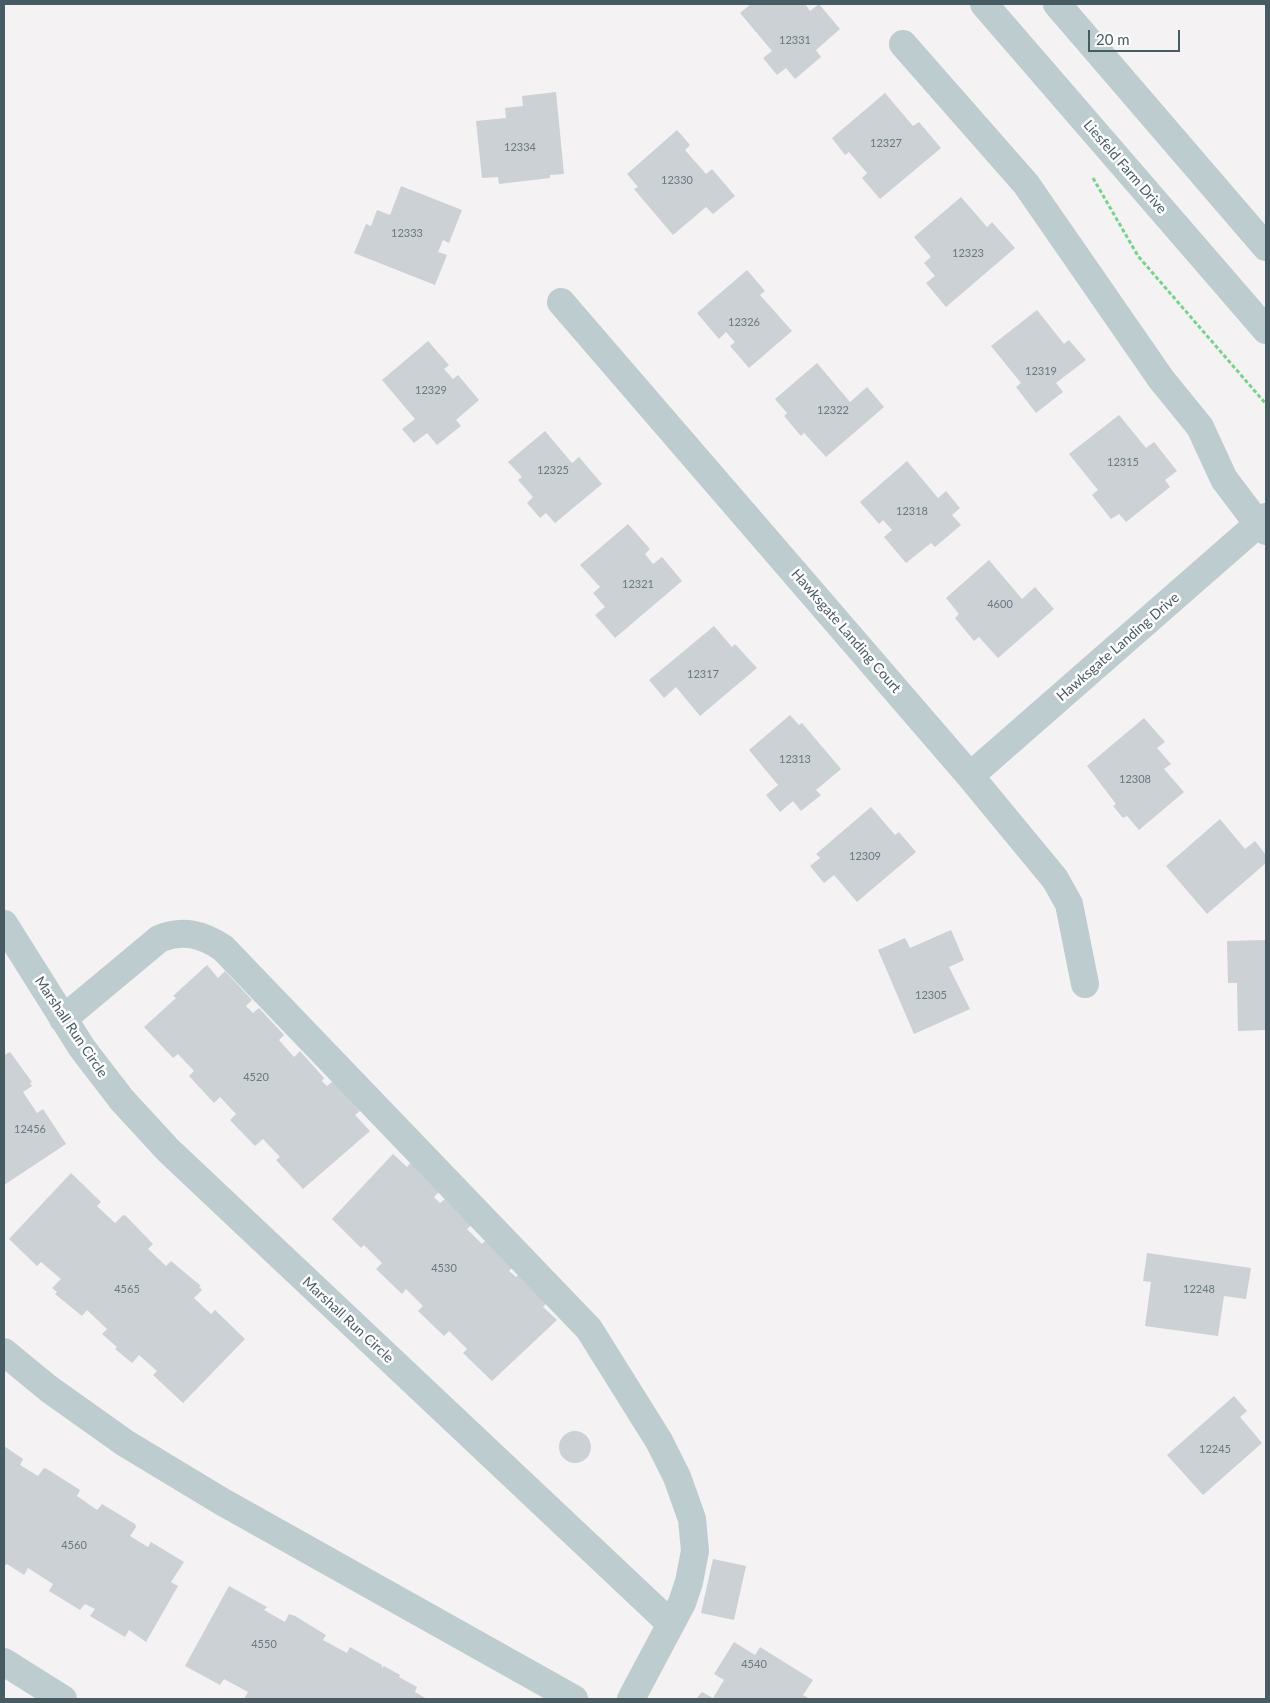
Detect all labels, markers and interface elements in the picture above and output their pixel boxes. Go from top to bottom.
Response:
scale bar [1090,20,1182,52]
text: 20 m [1096,30,1130,48]
house number: 12331 [779,33,811,47]
street label: Liesfeld Farm Drive [1080,117,1170,217]
house number: 12327 [870,136,902,150]
house number: 12334 [504,140,536,154]
house number: 12330 [661,173,693,187]
house number: 12333 [391,226,423,240]
house number: 12323 [952,246,984,260]
house number: 12326 [728,315,760,329]
house number: 12319 [1025,364,1057,378]
house number: 12329 [415,383,447,397]
house number: 12322 [817,403,849,417]
house number: 12315 [1107,455,1139,469]
house number: 12325 [537,463,569,477]
house number: 12318 [896,504,928,518]
street label: Hawksgate Landing Court [788,566,904,696]
house number: 12321 [622,577,654,591]
street label: Hawksgate Landing Drive [1053,589,1183,705]
house number: 4600 [987,597,1013,611]
house number: 12317 [687,667,719,681]
house number: 12313 [779,752,811,766]
house number: 12308 [1119,772,1151,786]
house number: 12309 [849,849,881,863]
street label: Marshall Run Circle [31,973,111,1081]
house number: 12305 [915,988,947,1002]
house number: 4520 [243,1070,269,1084]
house number: 12456 [14,1122,46,1136]
house number: 4530 [431,1261,457,1275]
street label: Marshall Run Circle [299,1273,397,1367]
house number: 4565 [114,1282,140,1296]
house number: 12248 [1183,1282,1215,1296]
house number: 12245 [1199,1442,1231,1456]
house number: 4560 [61,1538,87,1552]
house number: 4550 [251,1637,277,1651]
house number: 4540 [741,1657,767,1671]

